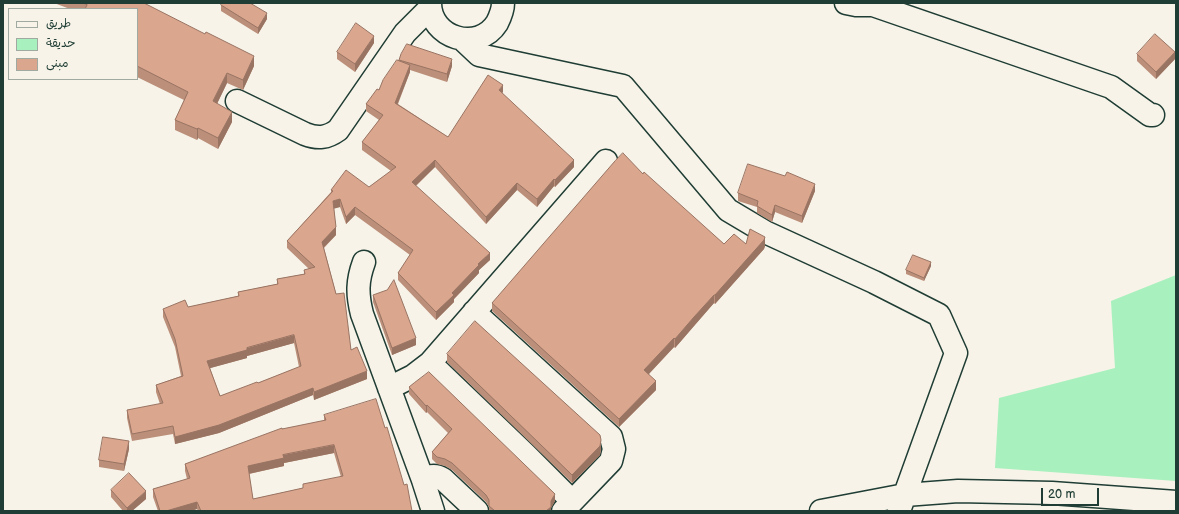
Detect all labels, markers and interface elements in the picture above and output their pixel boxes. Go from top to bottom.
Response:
legend [8,8,138,80]
text: طريق [46,16,71,31]
text: حديقة [46,36,75,51]
text: مبنى [46,56,69,71]
scale bar [1043,480,1101,506]
text: 20 m [1048,487,1075,502]

